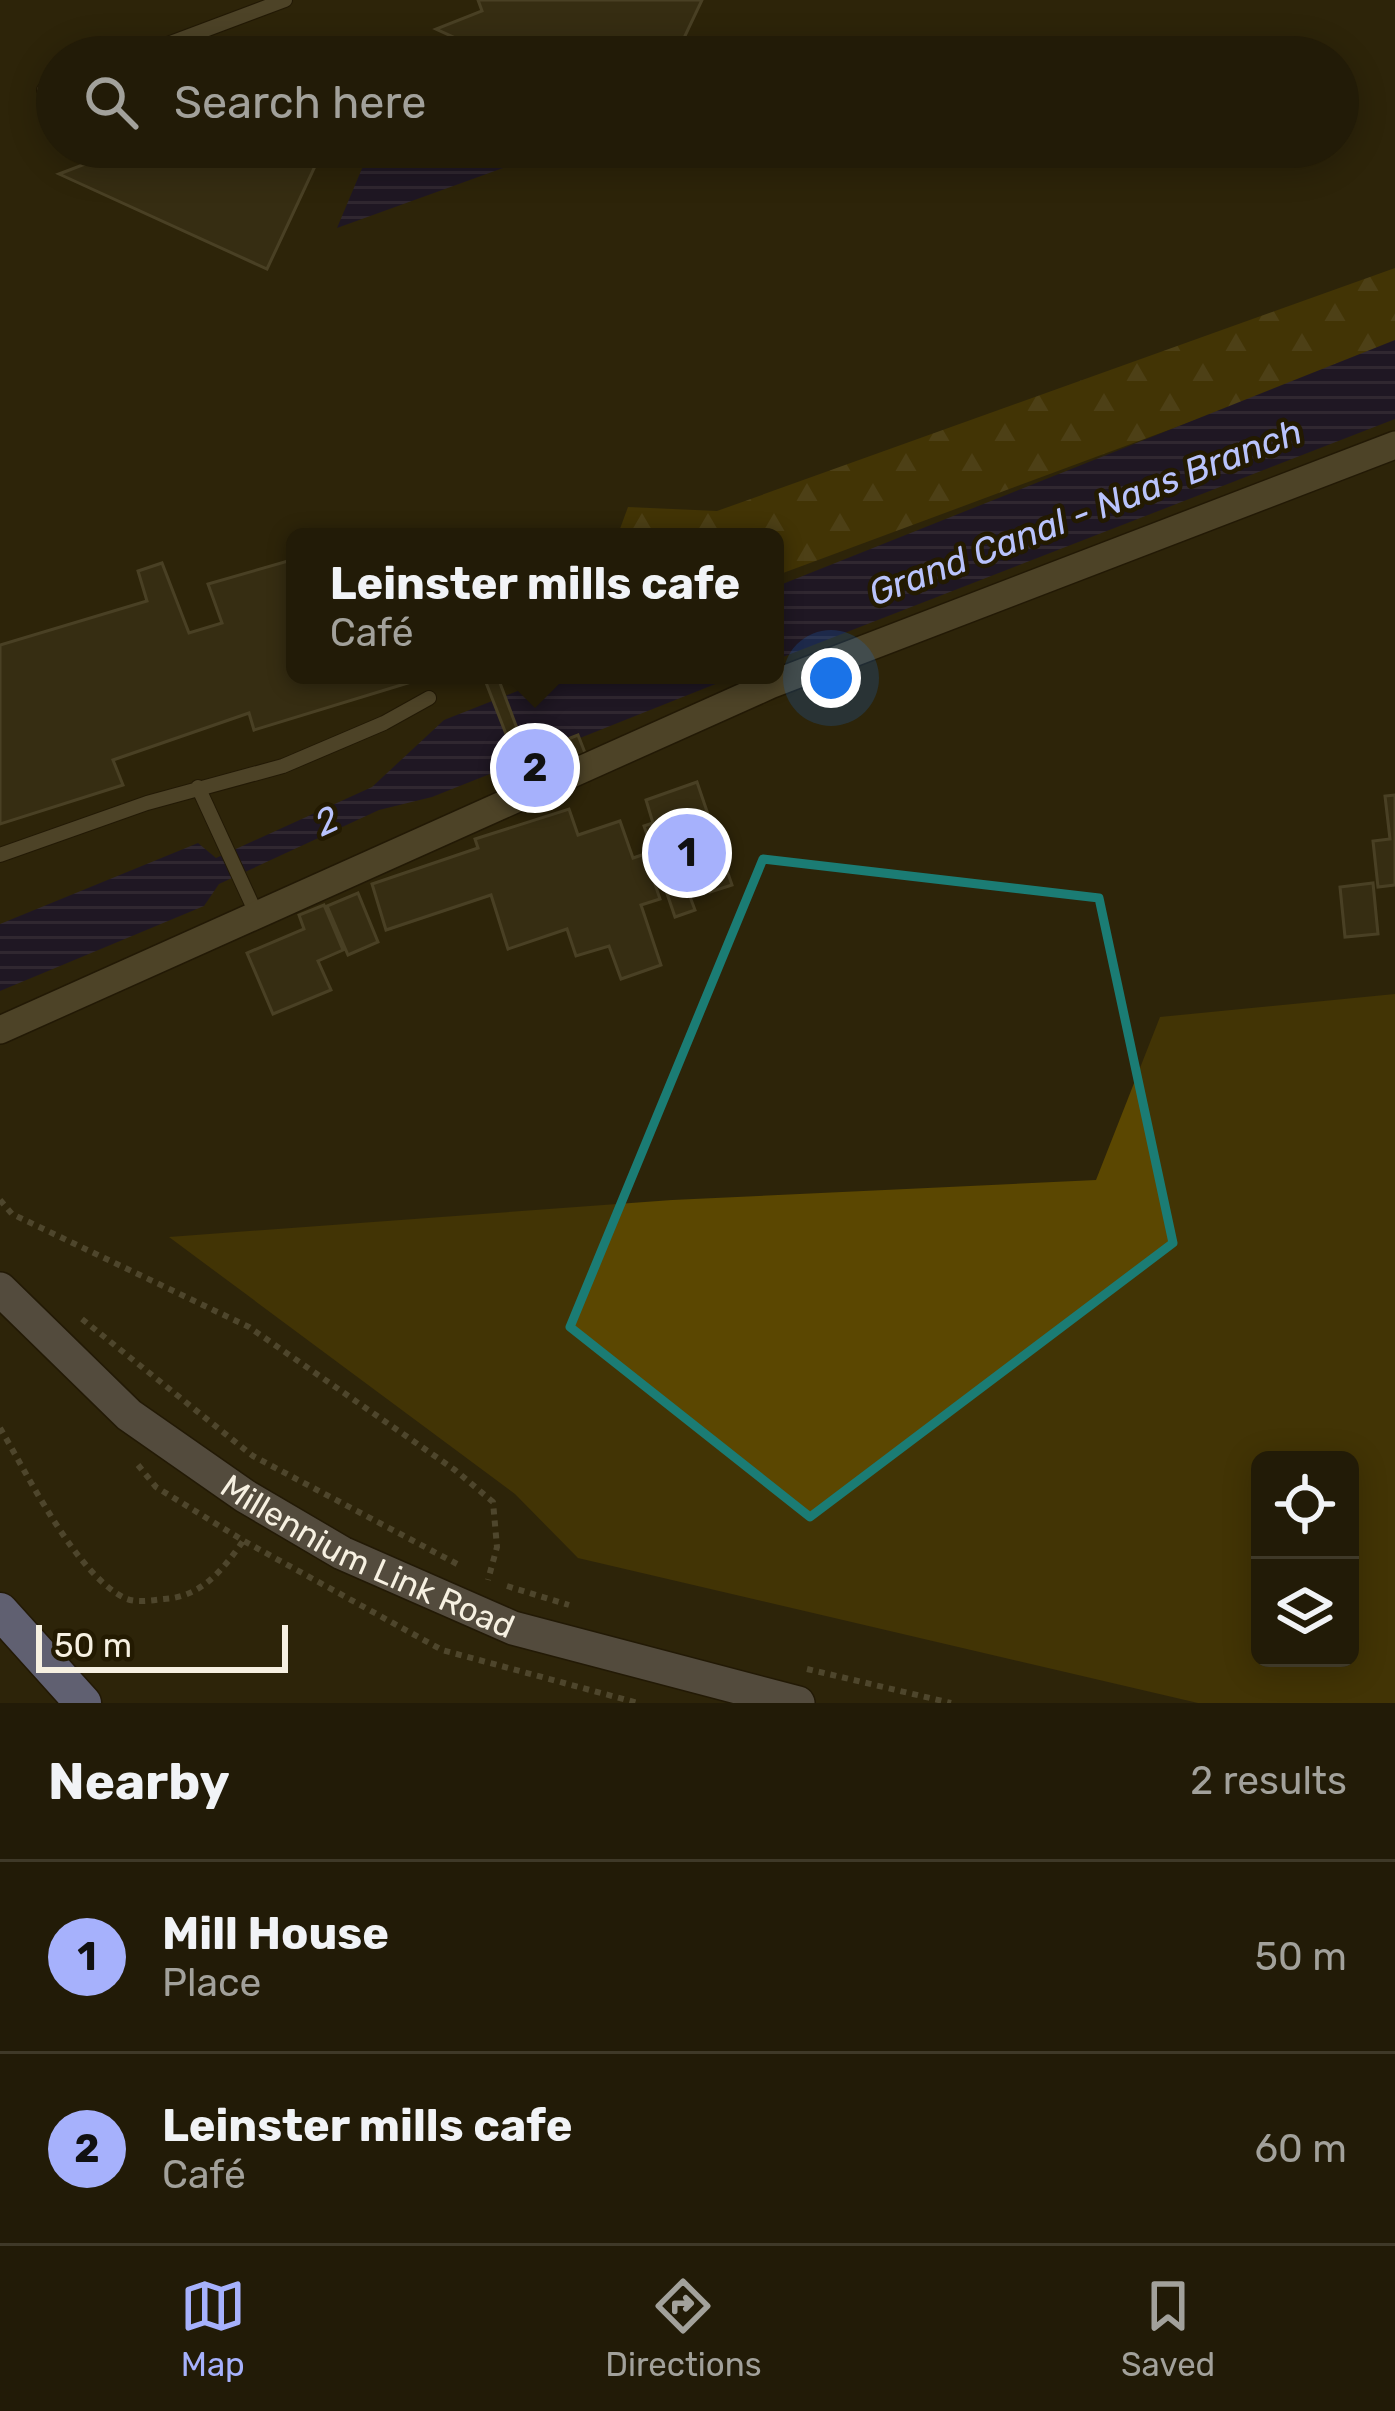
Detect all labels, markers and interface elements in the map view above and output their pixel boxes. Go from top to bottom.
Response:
search box [36,36,1359,168]
icon: search [78,69,144,135]
text: Search here [174,76,426,129]
water label: Grand Canal - Naas Branch [862,409,1308,615]
popup [286,528,784,684]
text: Leinster mills cafe [330,557,740,610]
text: Café [330,610,414,656]
your location [801,648,861,708]
pin: 2 [496,723,574,813]
water label: 2 [307,797,345,845]
pin: 1 [648,808,726,898]
map controls [1251,1451,1359,1667]
button: locate [1251,1451,1359,1559]
street label: Millennium Link Road [214,1466,521,1646]
button: layers [1251,1559,1359,1667]
scale bar [36,1619,288,1672]
text: 50 m [54,1626,132,1665]
text: Nearby [48,1751,230,1812]
text: 2 results [1190,1758,1347,1804]
text: Mill House [162,1907,389,1960]
text: 1 [77,1934,97,1980]
text: 50 m [1255,1934,1347,1980]
text: Place [162,1960,261,2006]
text: Leinster mills cafe [162,2099,572,2152]
text: 2 [74,2126,100,2172]
text: 60 m [1254,2126,1347,2172]
text: Café [162,2152,246,2198]
tab: Map [180,2273,246,2384]
tab: Directions [605,2273,762,2384]
tab: Saved [1121,2273,1215,2384]

